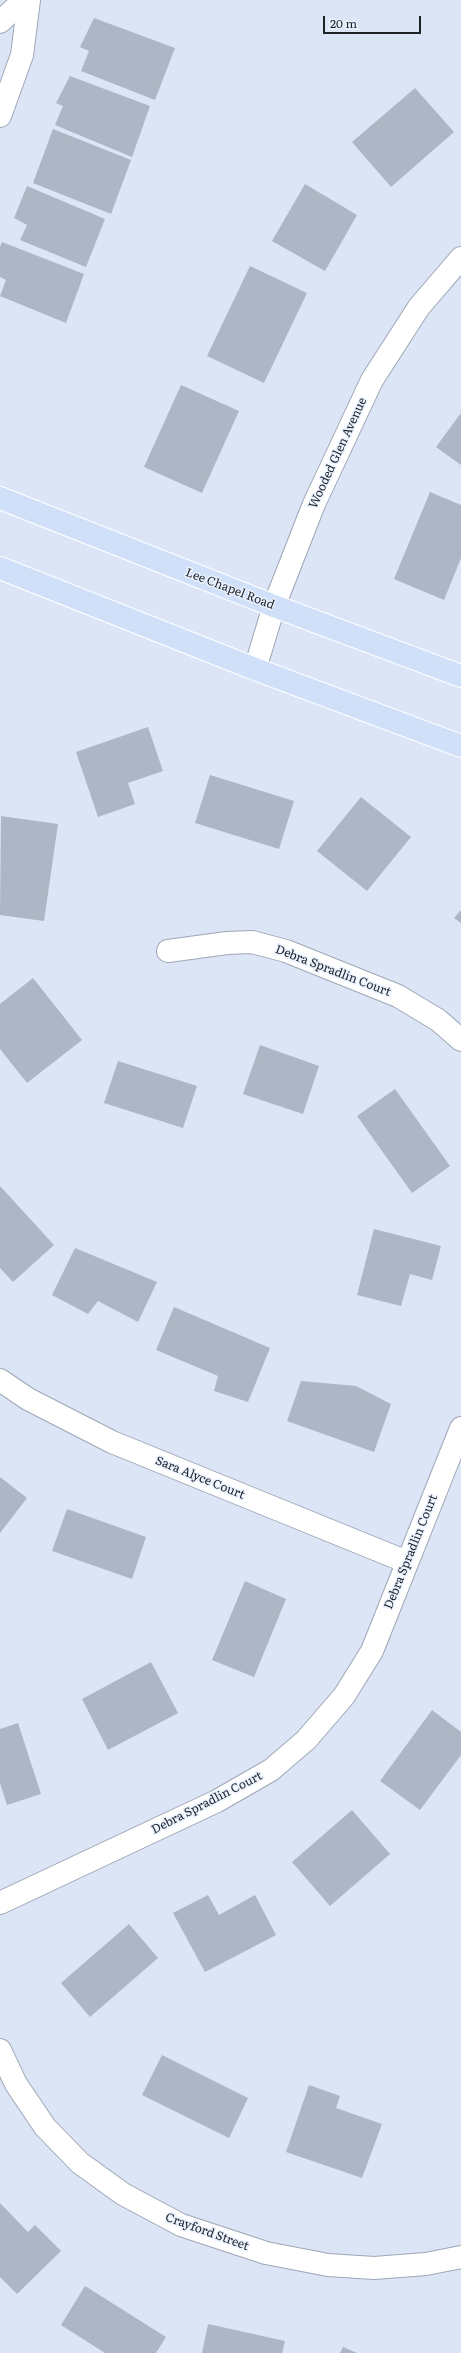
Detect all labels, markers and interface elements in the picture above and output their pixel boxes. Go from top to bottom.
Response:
scale bar [325,8,423,34]
text: 20 m [330,14,357,32]
street label: Wooded Glen Avenue [306,395,370,511]
street label: Lee Chapel Road [184,565,276,613]
street label: Debra Spradlin Court [273,942,393,1000]
street label: Sara Alyce Court [153,1454,247,1502]
street label: Debra Spradlin Court [381,1493,441,1611]
street label: Debra Spradlin Court [149,1769,265,1837]
street label: Crayford Street [163,2210,251,2254]

